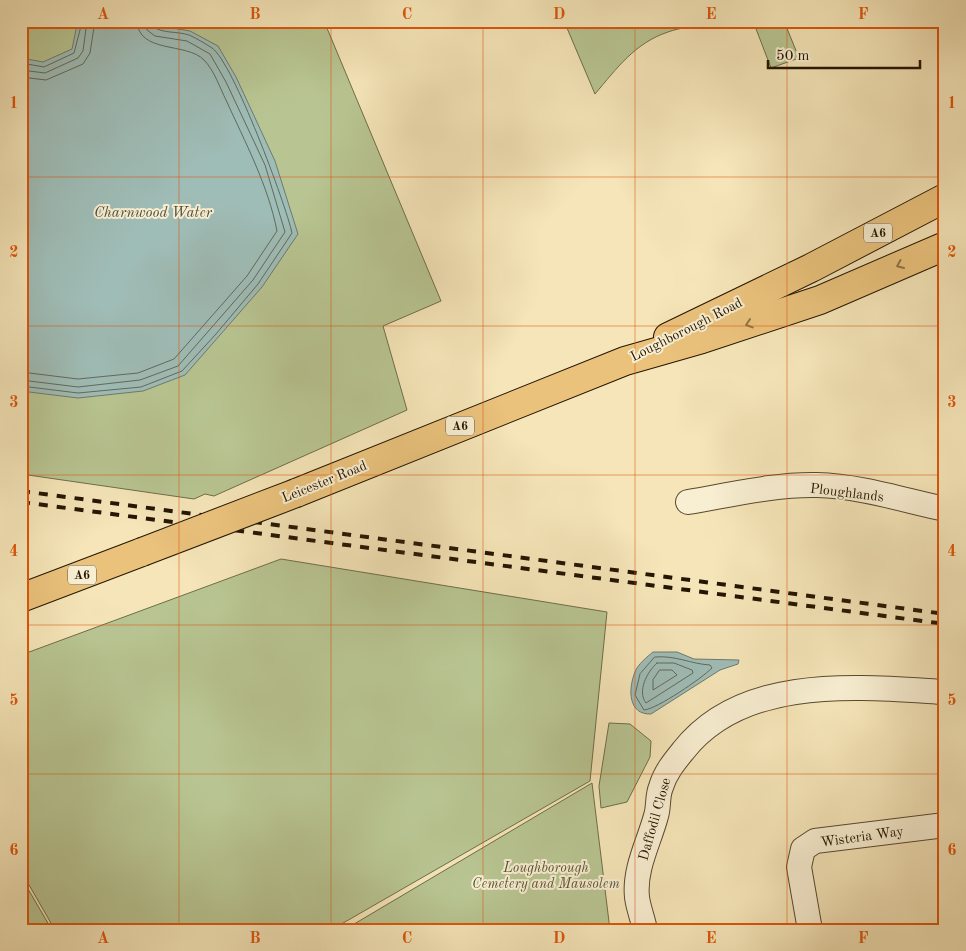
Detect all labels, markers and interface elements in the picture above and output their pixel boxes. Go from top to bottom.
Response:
text: A [97,7,109,23]
text: B [249,7,261,23]
text: C [402,7,412,23]
text: D [553,7,565,23]
text: E [705,7,717,23]
text: F [858,7,869,23]
scale bar [768,38,921,70]
text: 50 m [776,49,810,64]
text: 1 [9,96,19,112]
text: 1 [947,96,957,112]
water label: Charnwood Water [94,206,213,221]
road number: A6 [864,224,892,242]
text: 2 [9,245,19,261]
text: 2 [947,245,957,261]
one-way arrow [896,259,905,270]
street label: Loughborough Road [628,296,745,364]
one-way arrow [745,318,753,328]
text: 3 [9,395,19,411]
text: 3 [947,395,957,411]
road number: A6 [446,416,474,436]
street label: Leicester Road [280,459,369,505]
street label: Ploughlands [809,482,885,504]
text: 4 [9,544,19,560]
text: 4 [947,544,957,560]
road number: A6 [68,566,96,584]
text: 5 [9,693,19,709]
text: 5 [947,693,957,709]
street label: Daffodil Close [636,776,673,862]
street label: Wisteria Way [820,824,905,850]
text: 6 [9,843,19,859]
text: 6 [947,843,957,859]
park label: Loughborough Cemetery and Mausolem [472,861,620,892]
text: A [97,931,109,947]
text: B [249,931,261,947]
text: C [402,931,412,947]
text: D [553,931,565,947]
text: E [705,931,717,947]
text: F [858,931,869,947]

